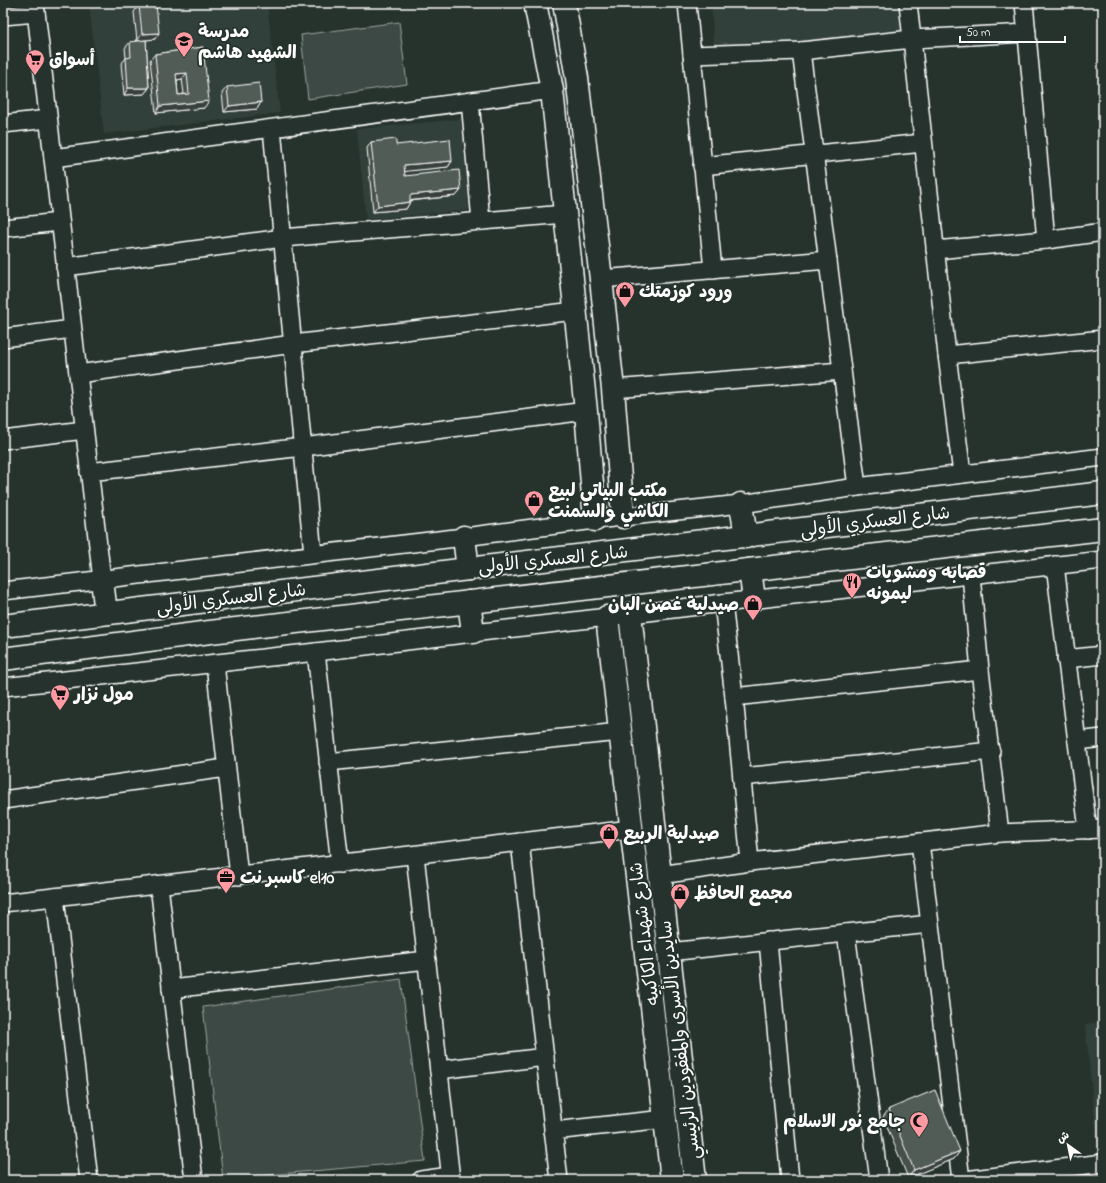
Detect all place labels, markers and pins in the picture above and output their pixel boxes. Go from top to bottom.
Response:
place label: مدرسة الشهيد هاشم [198,20,297,67]
school or university icon: مدرسة الشهيد هاشم [173,30,195,58]
supermarket icon: أسواق [24,48,46,76]
place label: أسواق [49,48,95,74]
shop icon: ورود كوزمتك [614,280,636,308]
place label: ورود كوزمتك [639,280,732,306]
place label: مكتب البياتي لبيع الكاشي والسمنت [548,479,668,527]
shop icon: مكتب البياتي لبيع الكاشي والسمنت [523,489,545,517]
place label: قصابه ومشويات ليمونه [866,561,987,608]
restaurant icon: قصابه ومشويات ليمونه [841,571,863,599]
place label: صيدلية غصن البان [608,593,739,619]
shop icon: صيدلية غصن البان [742,593,764,621]
supermarket icon: مول نزار [49,683,71,711]
place label: مول نزار [72,683,134,709]
shop icon: صيدلية الربيع [598,822,620,850]
place label: صيدلية الربيع [623,822,720,848]
office icon: كاسبر نت el10 [215,866,237,894]
place label: كاسبر نت el10 [240,866,335,892]
shop icon: مجمع الحافظ [669,882,691,910]
place label: مجمع الحافظ [694,882,793,908]
place label: جامع نور الاسلام [783,1110,905,1136]
mosque icon: جامع نور الاسلام [908,1110,930,1138]

